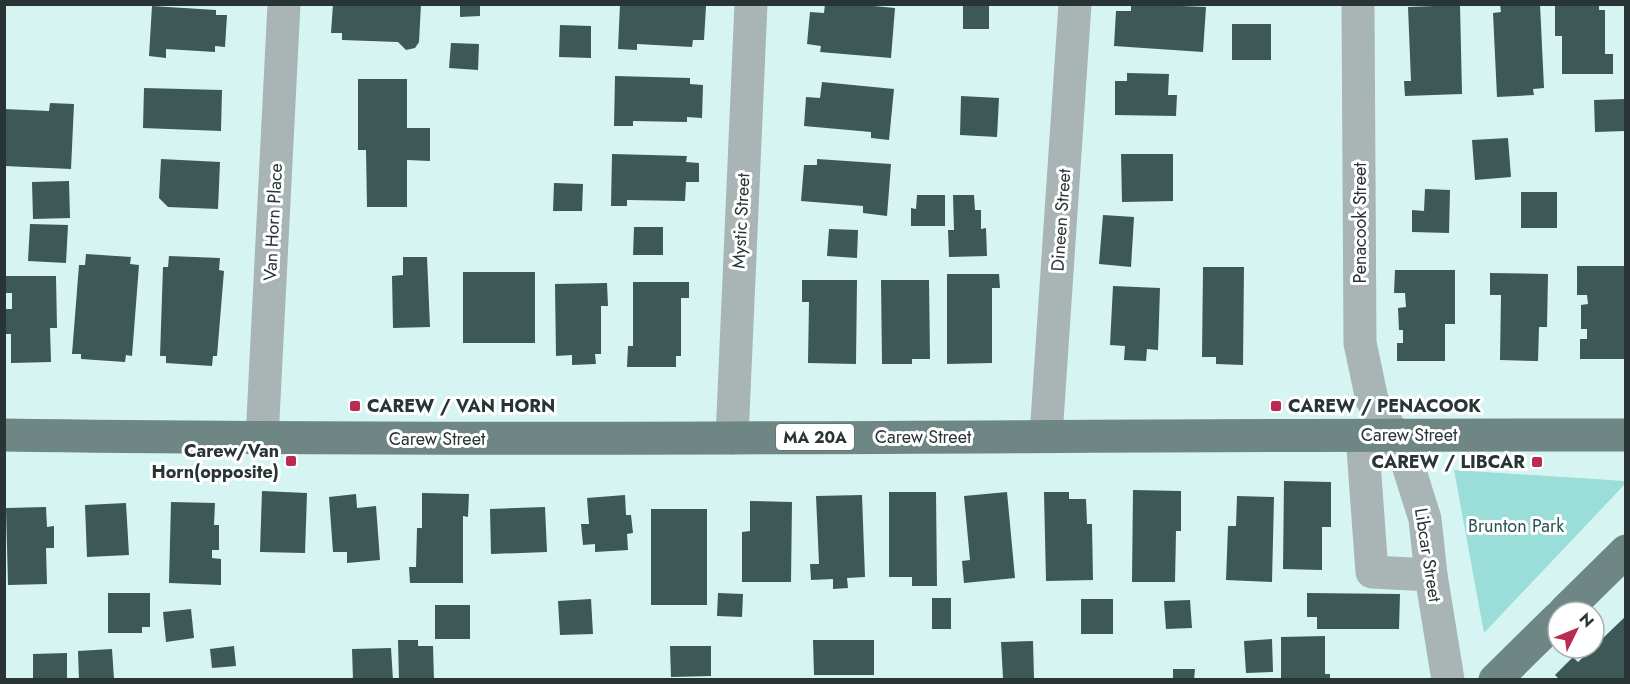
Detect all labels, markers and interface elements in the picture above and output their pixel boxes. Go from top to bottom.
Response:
street label: Van Horn Place [257,162,289,282]
street label: Penacook Street [1347,162,1373,284]
street label: Dineen Street [1044,167,1078,272]
street label: Mystic Street [726,172,757,269]
place label: CAREW / VAN HORN [367,393,555,419]
place label: CAREW / PENACOOK [1288,393,1481,419]
marker: CAREW / VAN HORN [348,399,362,413]
marker: CAREW / PENACOOK [1269,399,1283,413]
street label: Carew Street [1361,422,1458,448]
road number: MA 20A [776,424,854,450]
street label: Carew Street [875,424,972,450]
street label: Carew Street [389,426,486,452]
place label: Carew/Van Horn(opposite) [152,438,279,485]
place label: CAREW / LIBCAR [1372,449,1525,475]
marker: Carew/Van Horn(opposite) [284,454,298,468]
marker: CAREW / LIBCAR [1530,455,1544,469]
street label: Libcar Street [1408,506,1448,605]
park label: Brunton Park [1468,513,1564,539]
north arrow [1546,600,1606,660]
text: N [1574,608,1599,633]

